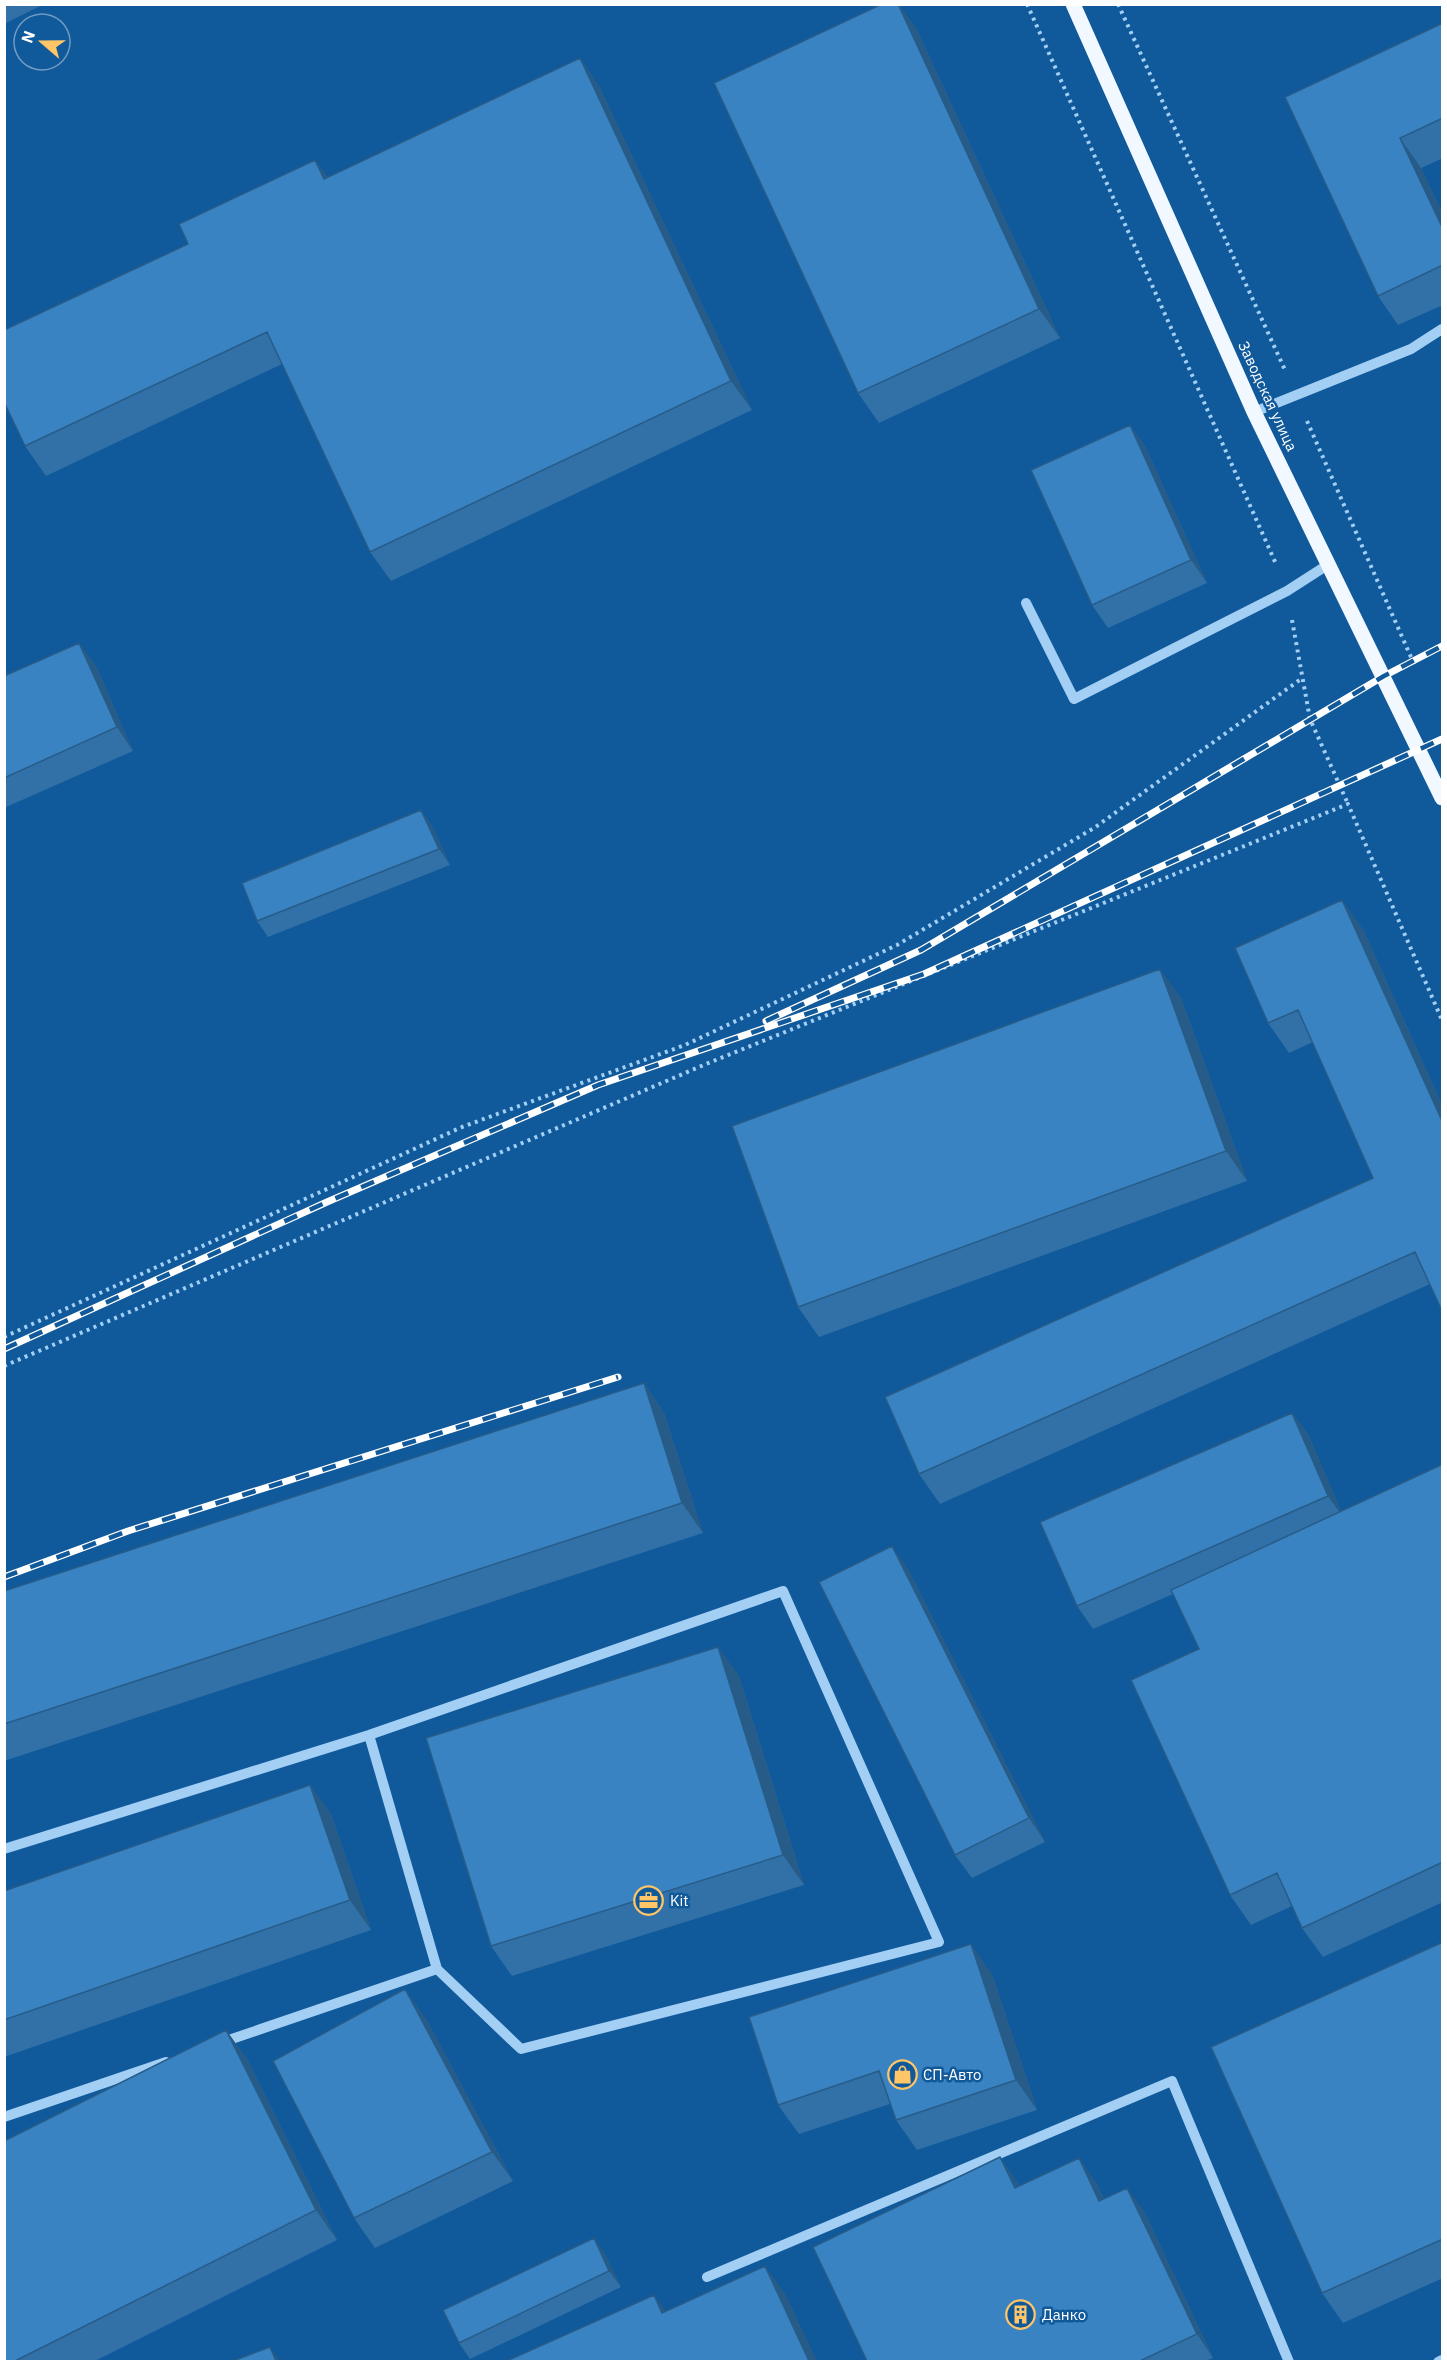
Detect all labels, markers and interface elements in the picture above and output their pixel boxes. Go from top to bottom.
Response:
north arrow [12,12,72,72]
text: N [17,28,39,46]
street label: Заводская улица [1234,338,1302,454]
office icon: Kit [633,1884,665,1916]
place label: Kit [670,1891,689,1910]
shop icon: СП-Авто [886,2058,918,2090]
place label: СП-Авто [923,2065,982,2084]
building icon: Данко [1005,2298,1037,2330]
place label: Данко [1042,2305,1086,2324]

